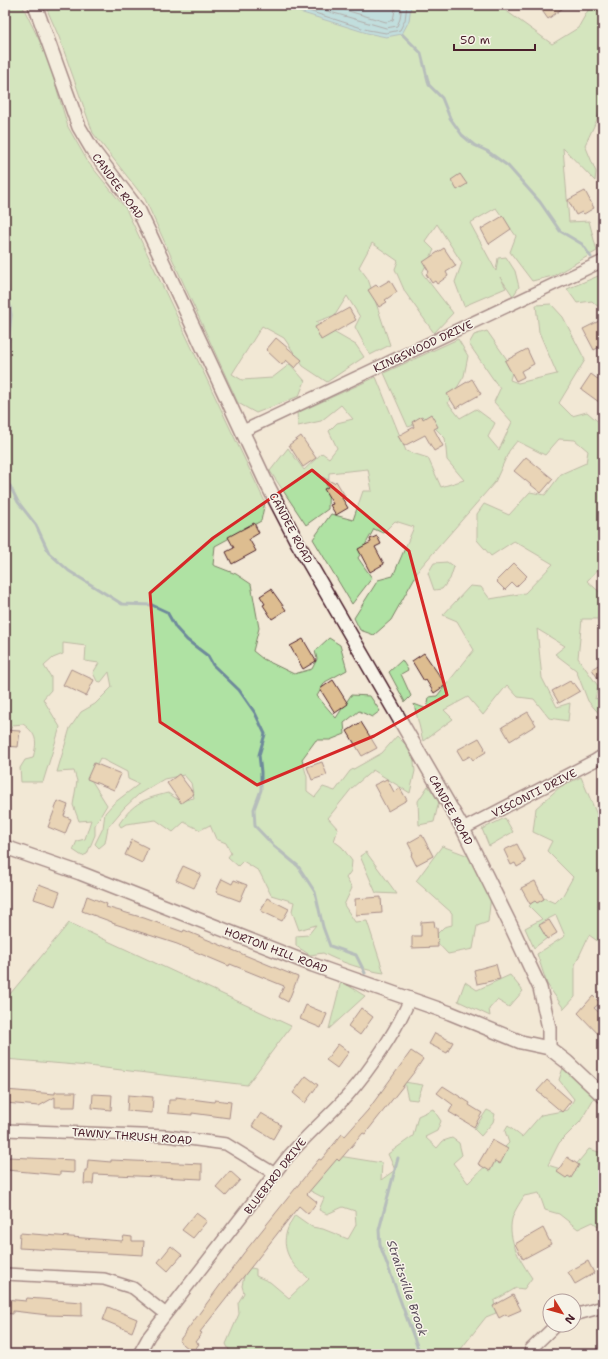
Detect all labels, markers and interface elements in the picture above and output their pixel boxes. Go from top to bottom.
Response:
scale bar [454,26,535,52]
text: 50 m [460,32,490,48]
street label: CANDEE ROAD [89,150,147,222]
street label: KINGSWOOD DRIVE [371,317,476,376]
street label: CANDEE ROAD [266,490,316,566]
street label: VISCONTI DRIVE [489,765,579,821]
street label: CANDEE ROAD [425,772,476,848]
street label: HORTON HILL ROAD [222,924,329,977]
street label: TAWNY THRUSH ROAD [71,1125,193,1148]
street label: BLUEBIRD DRIVE [241,1135,310,1218]
water label: Straitsville Brook [383,1238,431,1338]
north arrow [542,1293,582,1333]
text: N [561,1311,578,1327]

